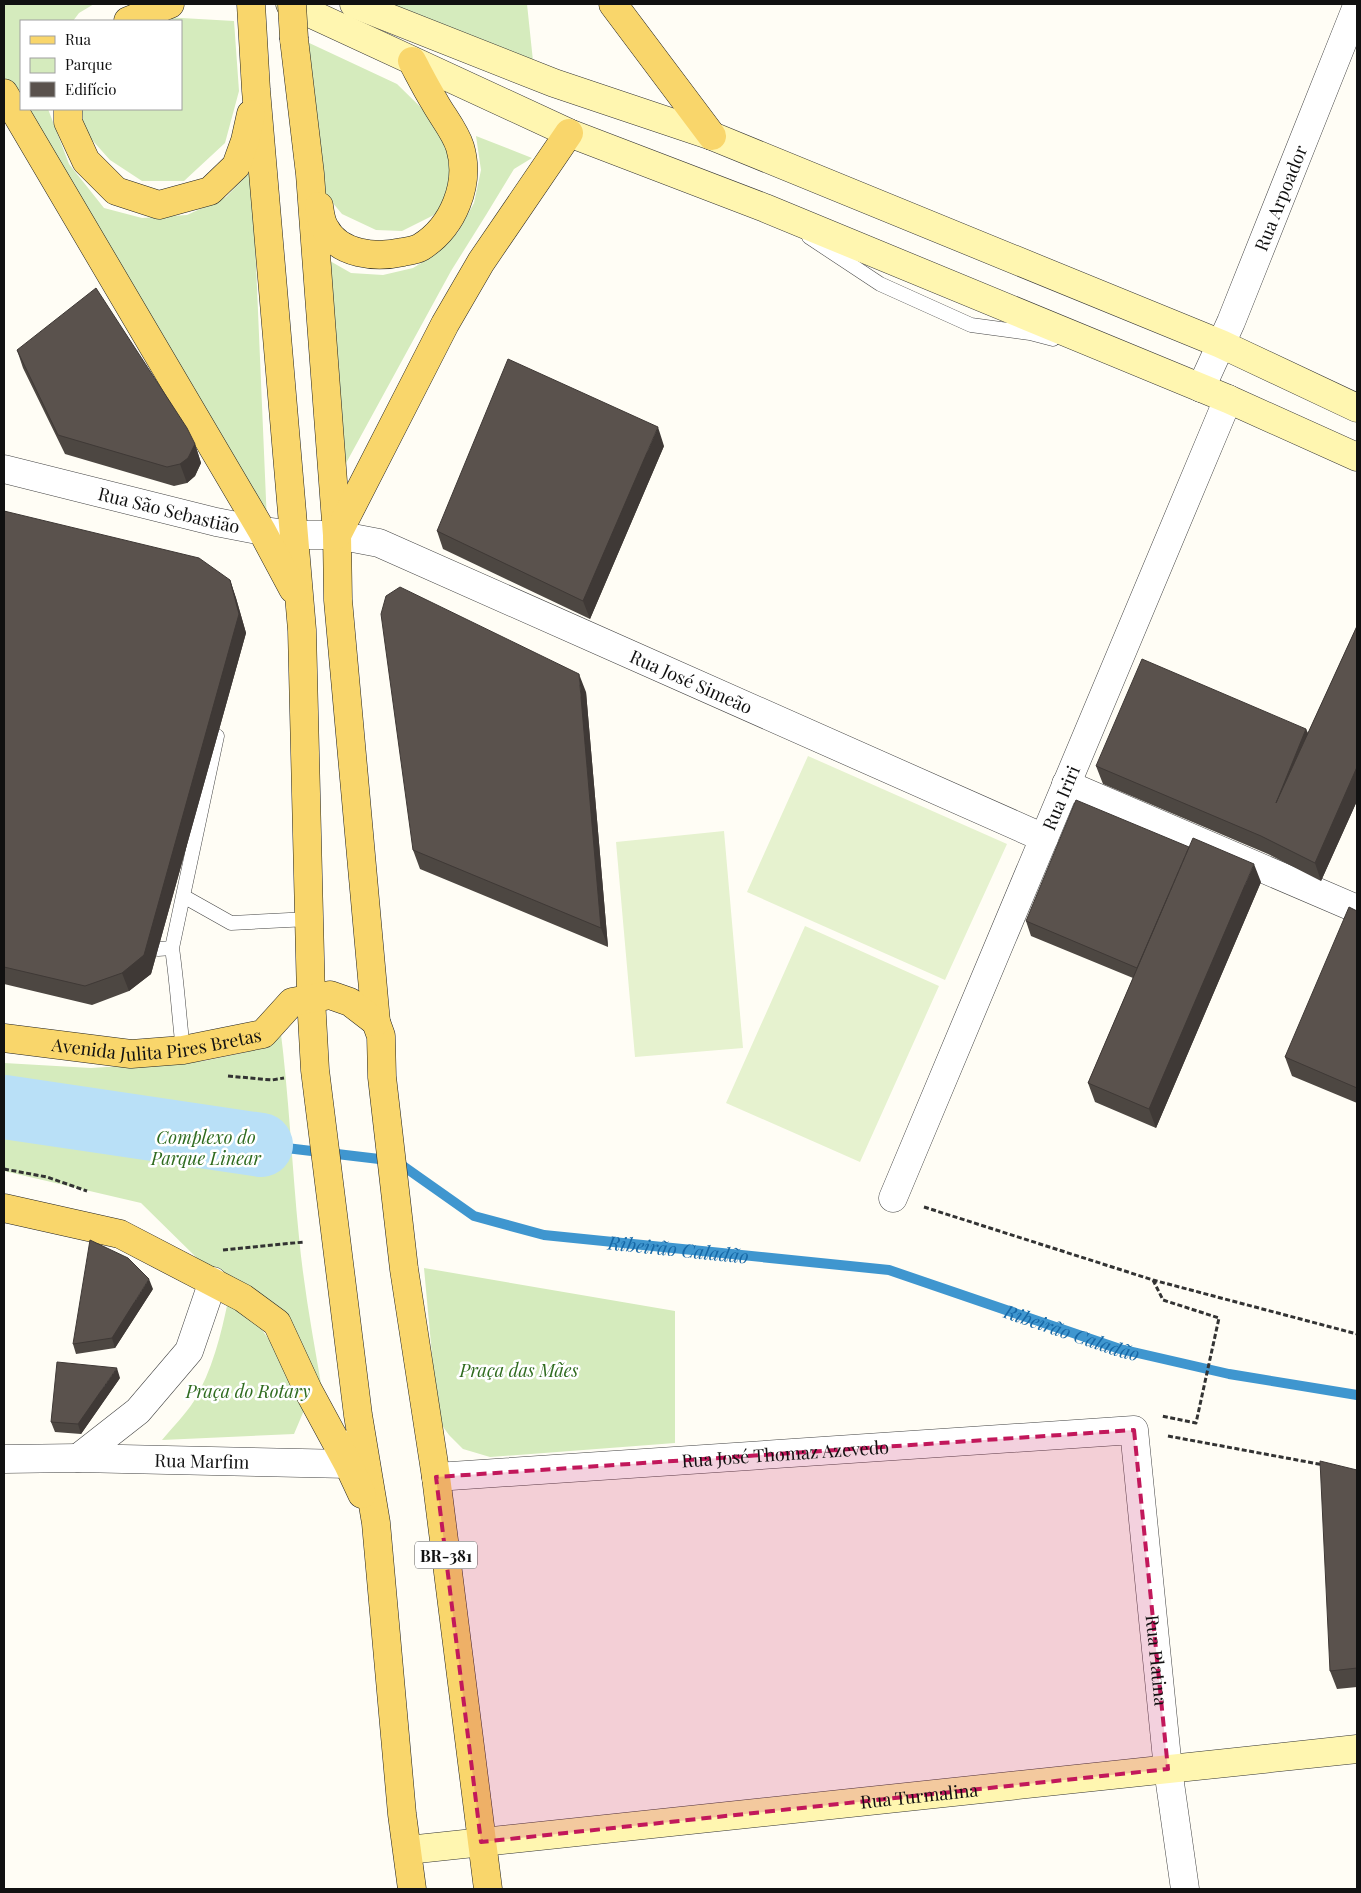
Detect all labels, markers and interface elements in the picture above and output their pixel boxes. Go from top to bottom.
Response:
legend [20,20,182,110]
text: Rua [65,29,91,49]
text: Parque [65,54,112,74]
text: Edifício [65,79,117,99]
street label: Rua Arpoador [1249,142,1312,254]
street label: Rua São Sebastião [96,481,242,538]
street label: Rua José Simeão [626,644,756,719]
street label: Rua Iriri [1037,762,1085,834]
street label: Avenida Julita Pires Bretas [49,1023,263,1066]
park label: Complexo do Parque Linear [150,1125,262,1170]
water label: Ribeirão Caladão [606,1228,750,1269]
water label: Ribeirão Caladão [1000,1297,1142,1366]
park label: Praça das Mães [459,1358,579,1382]
park label: Praça do Rotary [185,1379,311,1403]
street label: Rua José Thomaz Azevedo [681,1435,890,1472]
street label: Rua Marfim [154,1448,250,1474]
road number: BR-381 [415,1542,477,1568]
street label: Rua Platina [1141,1614,1174,1707]
street label: Rua Turmalina [859,1777,979,1814]

